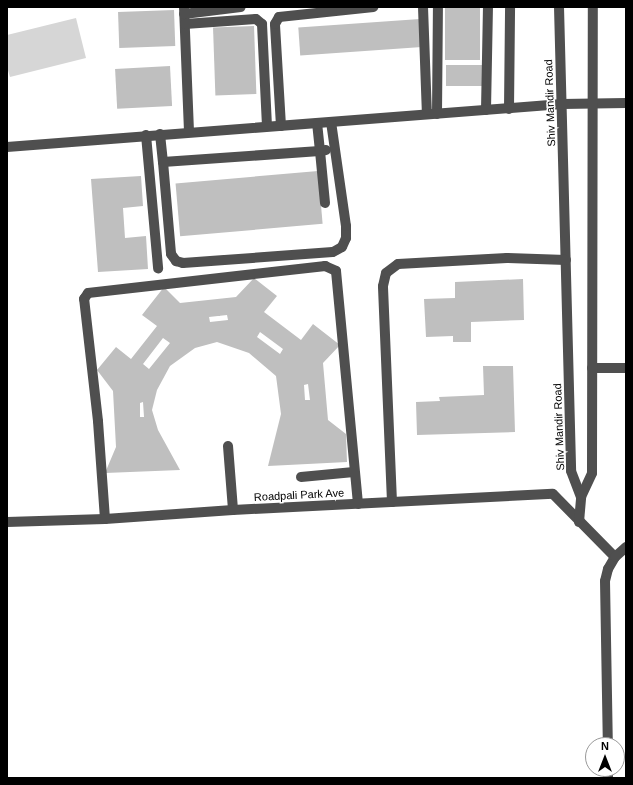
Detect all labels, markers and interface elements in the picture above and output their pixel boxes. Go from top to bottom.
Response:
street label: Shiv Mandir Road [542,59,558,147]
street label: Shiv Mandir Road [551,383,567,471]
street label: Roadpali Park Ave [253,486,345,504]
north arrow [585,737,625,777]
text: N [601,740,609,752]

